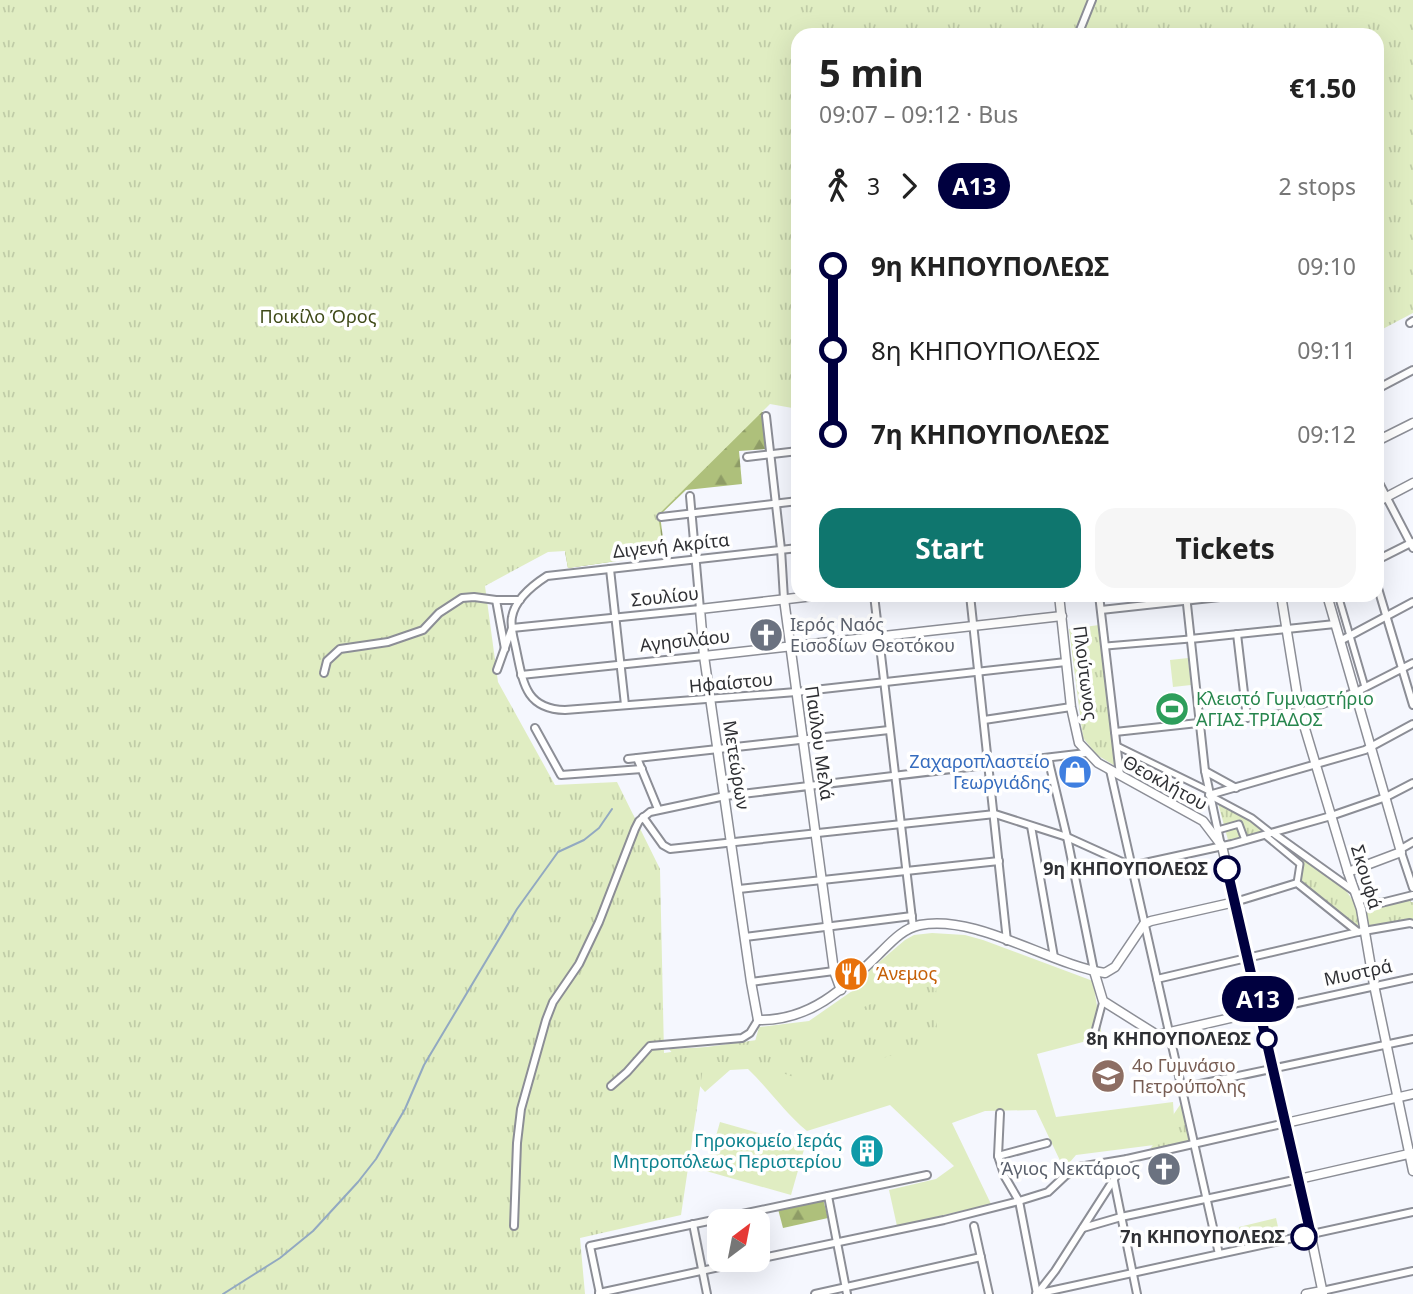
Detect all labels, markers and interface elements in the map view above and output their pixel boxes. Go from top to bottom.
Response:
text: 5 min [819,46,924,98]
text: €1.50 [1289,70,1356,106]
text: 09:07 – 09:12 · Bus [819,98,1018,130]
icon: walk [819,167,857,205]
icon: forward [890,167,928,205]
text: A13 [952,169,996,202]
text: 3 [867,170,880,202]
text: 2 stops [1278,170,1356,202]
text: 9η ΚΗΠΟΥΠΟΛΕΩΣ [871,248,1109,284]
text: 09:10 [1297,250,1356,282]
park label: Ποικίλο Όρος [260,304,377,328]
text: 8η ΚΗΠΟΥΠΟΛΕΩΣ [871,332,1100,368]
text: 09:11 [1297,334,1356,366]
text: 7η ΚΗΠΟΥΠΟΛΕΩΣ [871,416,1109,452]
text: 09:12 [1297,418,1356,450]
button: Start [819,508,1081,588]
button: Tickets [1095,508,1356,588]
street label: Διγενή Ακρίτα [611,527,730,563]
street label: Σουλίου [630,581,700,611]
place label: Ιερός Ναός Εισοδίων Θεοτόκου [790,612,955,657]
church icon: Ιερός Ναός Εισοδίων Θεοτόκου [747,616,785,654]
street label: Αγησιλάου [639,623,731,657]
street label: Πλούτωνος [1068,624,1104,722]
street label: Ηφαίστου [688,666,774,698]
street label: Παύλου Μελά [800,684,840,802]
place label: Κλειστό Γυμναστήριο ΑΓΙΑΣ ΤΡΙΑΔΟΣ [1196,686,1374,731]
sports icon: Κλειστό Γυμναστήριο ΑΓΙΑΣ ΤΡΙΑΔΟΣ [1153,690,1191,728]
street label: Μετεώρων [718,719,756,811]
place label: Ζαχαροπλαστείο Γεωργιάδης [909,749,1050,794]
street label: Θεοκλήτου [1119,749,1212,815]
shop icon: Ζαχαροπλαστείο Γεωργιάδης [1056,753,1094,791]
street label: Σκουφά [1346,842,1388,912]
place label: 9η ΚΗΠΟΥΠΟΛΕΩΣ [1043,856,1208,880]
marker: 9η ΚΗΠΟΥΠΟΛΕΩΣ [1214,856,1240,882]
street label: Μυστρά [1322,953,1394,991]
restaurant icon: Άνεμος [832,955,870,993]
place label: Άνεμος [876,961,937,985]
line badge: A13 [1218,976,1298,1022]
text: A13 [1236,982,1280,1015]
place label: 8η ΚΗΠΟΥΠΟΛΕΩΣ [1086,1026,1251,1050]
marker: 8η ΚΗΠΟΥΠΟΛΕΩΣ [1257,1029,1277,1049]
place label: 4ο Γυμνάσιο Πετρούπολης [1132,1053,1246,1098]
school or university icon: 4ο Γυμνάσιο Πετρούπολης [1089,1057,1127,1095]
place label: Γηροκομείο Ιεράς Μητροπόλεως Περιστερίου [613,1128,842,1173]
building icon: Γηροκομείο Ιεράς Μητροπόλεως Περιστερίου [848,1132,886,1170]
church icon: Άγιος Νεκτάριος [1145,1150,1183,1188]
place label: Άγιος Νεκτάριος [1001,1156,1140,1180]
north arrow [707,1209,770,1272]
map controls [707,1209,770,1272]
place label: 7η ΚΗΠΟΥΠΟΛΕΩΣ [1120,1224,1285,1248]
marker: 7η ΚΗΠΟΥΠΟΛΕΩΣ [1291,1224,1317,1250]

